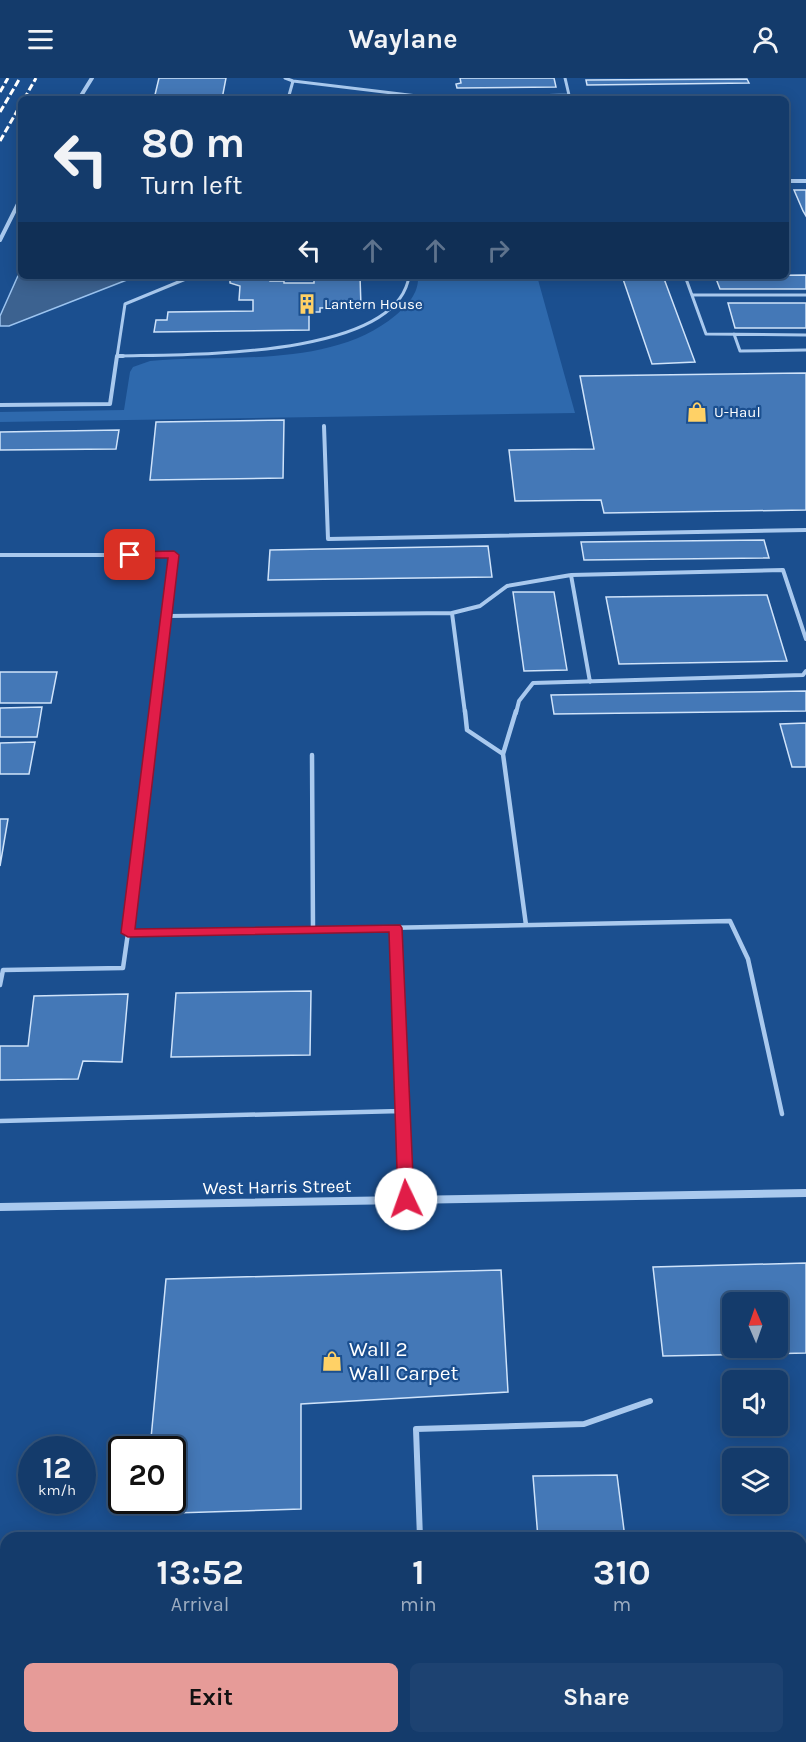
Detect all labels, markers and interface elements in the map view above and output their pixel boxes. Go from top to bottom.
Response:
icon: menu [24,23,57,56]
text: Waylane [348,23,458,55]
icon: person [749,23,782,56]
text: 80 m [141,118,245,168]
icon: left [42,120,120,198]
text: Turn left [141,169,242,201]
icon: left [293,234,326,267]
icon: ahead [356,234,389,267]
icon: ahead [419,234,452,267]
icon: right [482,234,515,267]
building icon: Lantern House [295,292,319,316]
place label: Lantern House [324,295,423,313]
shop icon: U-Haul [685,400,709,424]
place label: U-Haul [714,403,761,421]
pin [104,529,155,580]
icon: arrive [113,538,146,571]
position arrow [374,1167,438,1231]
street label: West Harris Street [202,1175,352,1199]
north arrow [722,1292,788,1358]
map controls [722,1292,788,1514]
place label: Wall 2 Wall Carpet [349,1337,458,1385]
shop icon: Wall 2 Wall Carpet [320,1349,344,1373]
button: sound [722,1370,788,1436]
speed limit sign: 20 [108,1436,186,1514]
button: layers [722,1448,788,1514]
text: 12 [43,1450,71,1486]
text: km/h [38,1481,76,1499]
text: 13:52 [156,1551,244,1593]
text: 1 [412,1551,425,1593]
text: 310 [593,1551,651,1593]
text: Arrival [171,1593,229,1616]
text: min [400,1593,437,1616]
text: m [612,1593,631,1616]
button: Exit [24,1663,398,1732]
button: Share [410,1663,783,1732]

